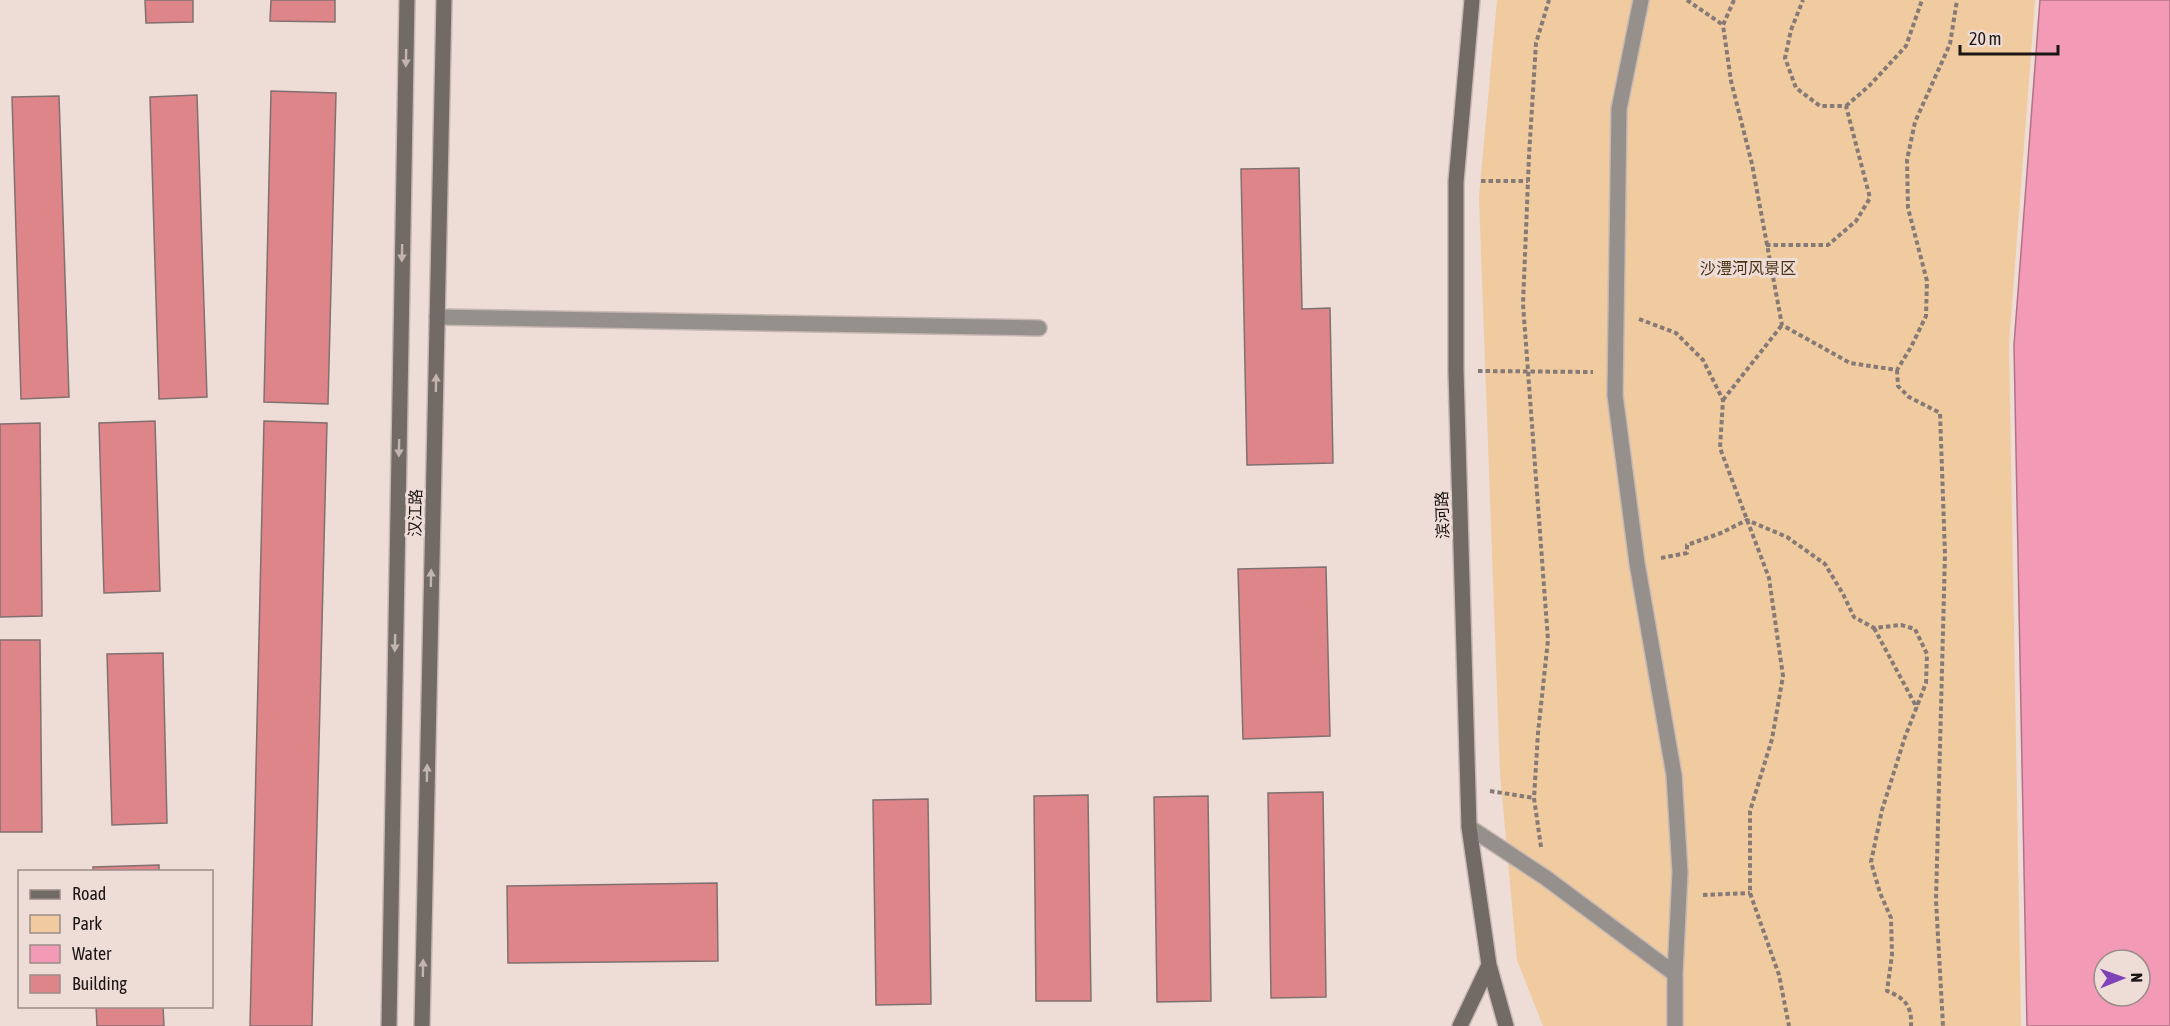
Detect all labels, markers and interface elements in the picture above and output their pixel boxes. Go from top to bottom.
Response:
scale bar [1960,18,2058,56]
text: 20 m [1969,28,2001,49]
one-way arrow [401,49,411,68]
one-way arrow [398,244,407,263]
park label: 沙澧河风景区 [1700,259,1796,277]
one-way arrow [431,373,440,392]
one-way arrow [394,439,404,458]
street label: 汉江路 [406,489,424,537]
street label: 滨河路 [1432,491,1452,539]
one-way arrow [427,568,436,587]
one-way arrow [391,634,400,653]
one-way arrow [422,763,432,782]
legend [18,870,213,1008]
text: Road [72,883,106,904]
text: Park [72,913,102,934]
text: Water [72,943,112,964]
north arrow [2092,948,2152,1008]
one-way arrow [418,958,428,977]
text: Building [72,973,127,994]
text: N [2128,973,2146,983]

